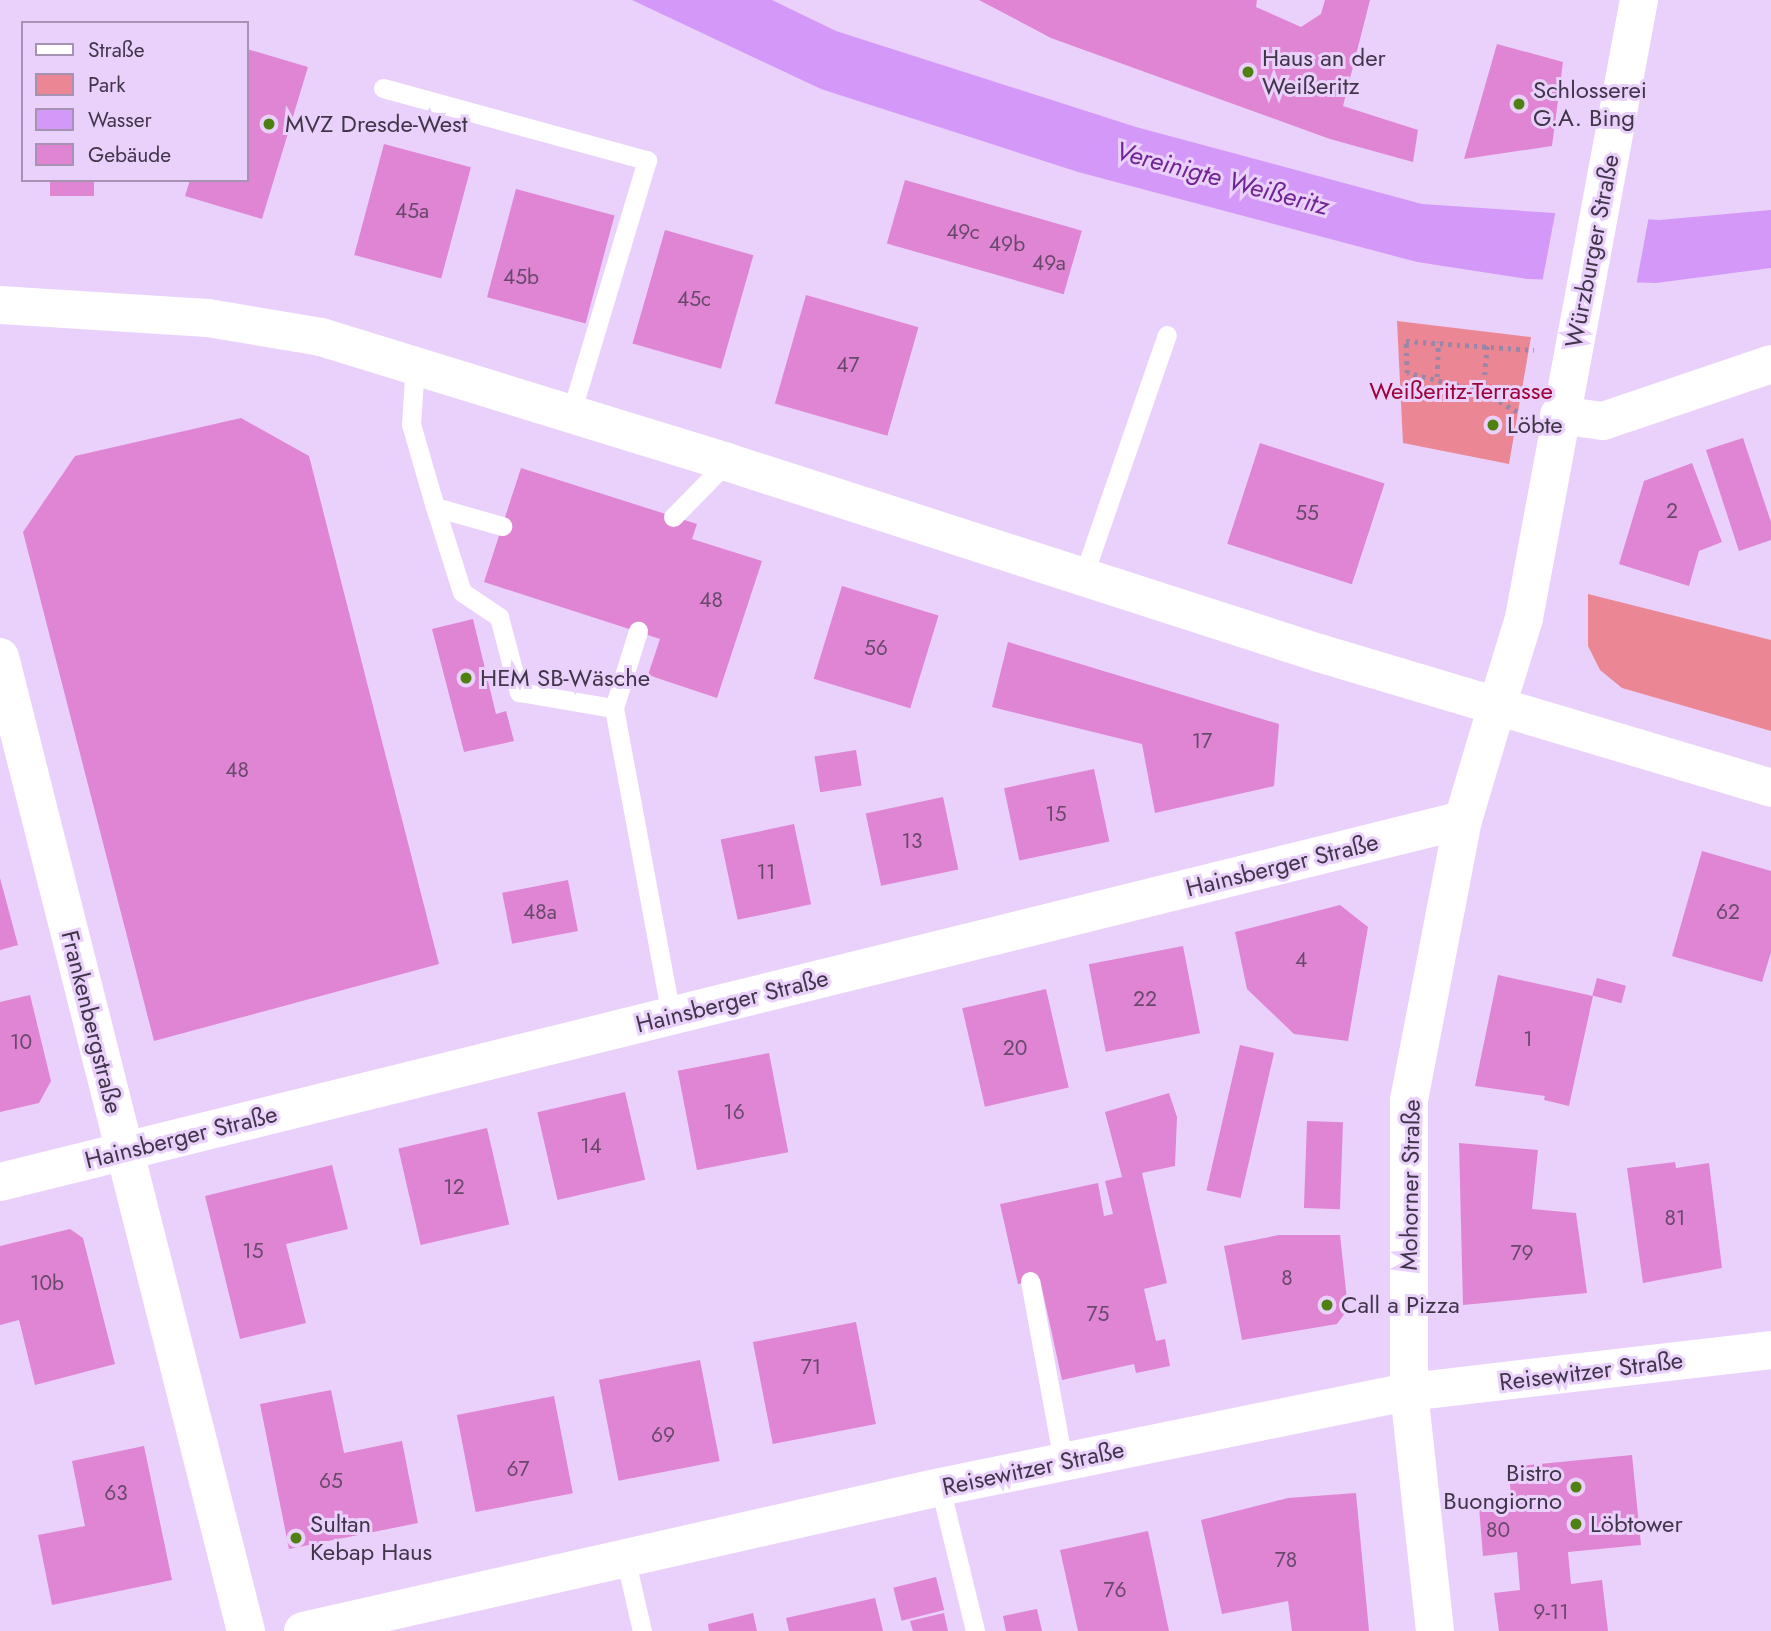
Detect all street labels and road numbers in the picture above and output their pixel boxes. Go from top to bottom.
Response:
street label: Würzburger Straße [1559,152,1625,350]
street label: Hainsberger Straße [1183,827,1381,903]
street label: Frankenbergstraße [55,927,129,1117]
street label: Hainsberger Straße [633,963,831,1039]
street label: Hainsberger Straße [82,1099,280,1175]
street label: Mohorner Straße [1394,1099,1426,1271]
street label: Reisewitzer Straße [1497,1345,1685,1397]
street label: Reisewitzer Straße [939,1435,1127,1501]

